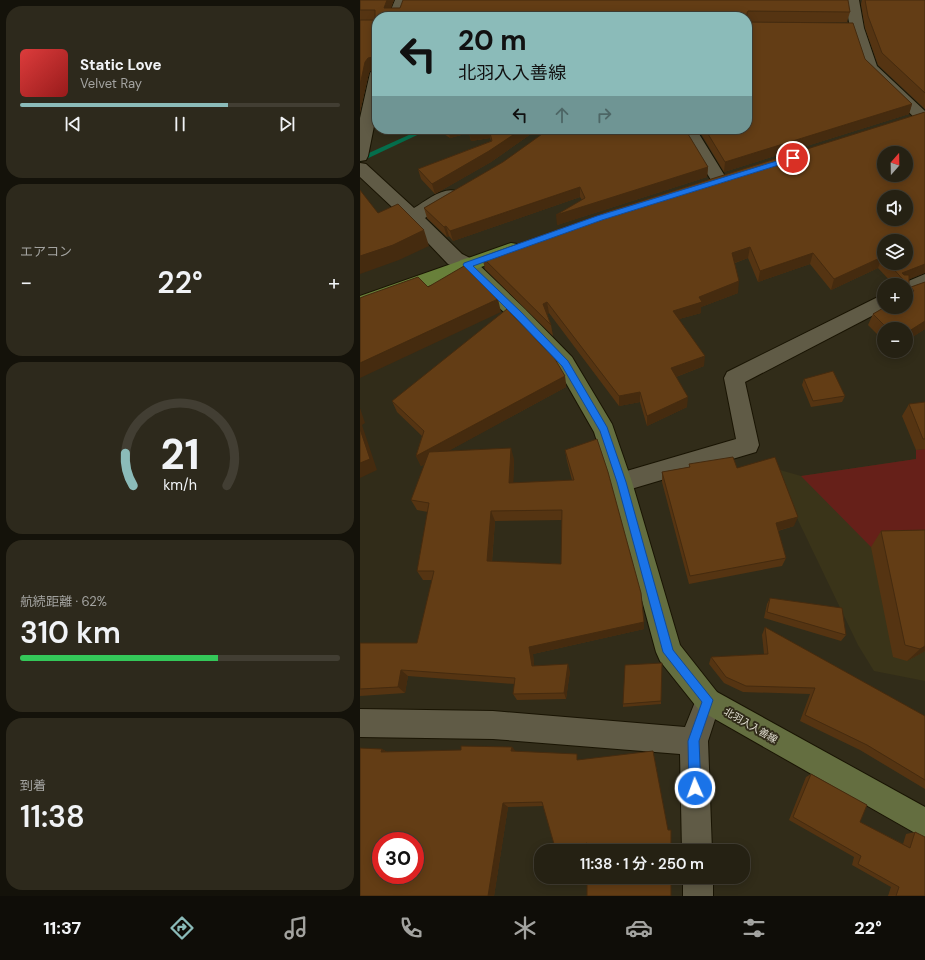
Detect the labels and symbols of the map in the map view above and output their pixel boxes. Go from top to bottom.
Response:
pin [776,141,810,175]
north arrow [877,146,913,182]
street label: 北羽入入善線 [722,705,780,746]
position arrow [674,767,716,809]
speed limit sign: 30 [372,832,424,884]

